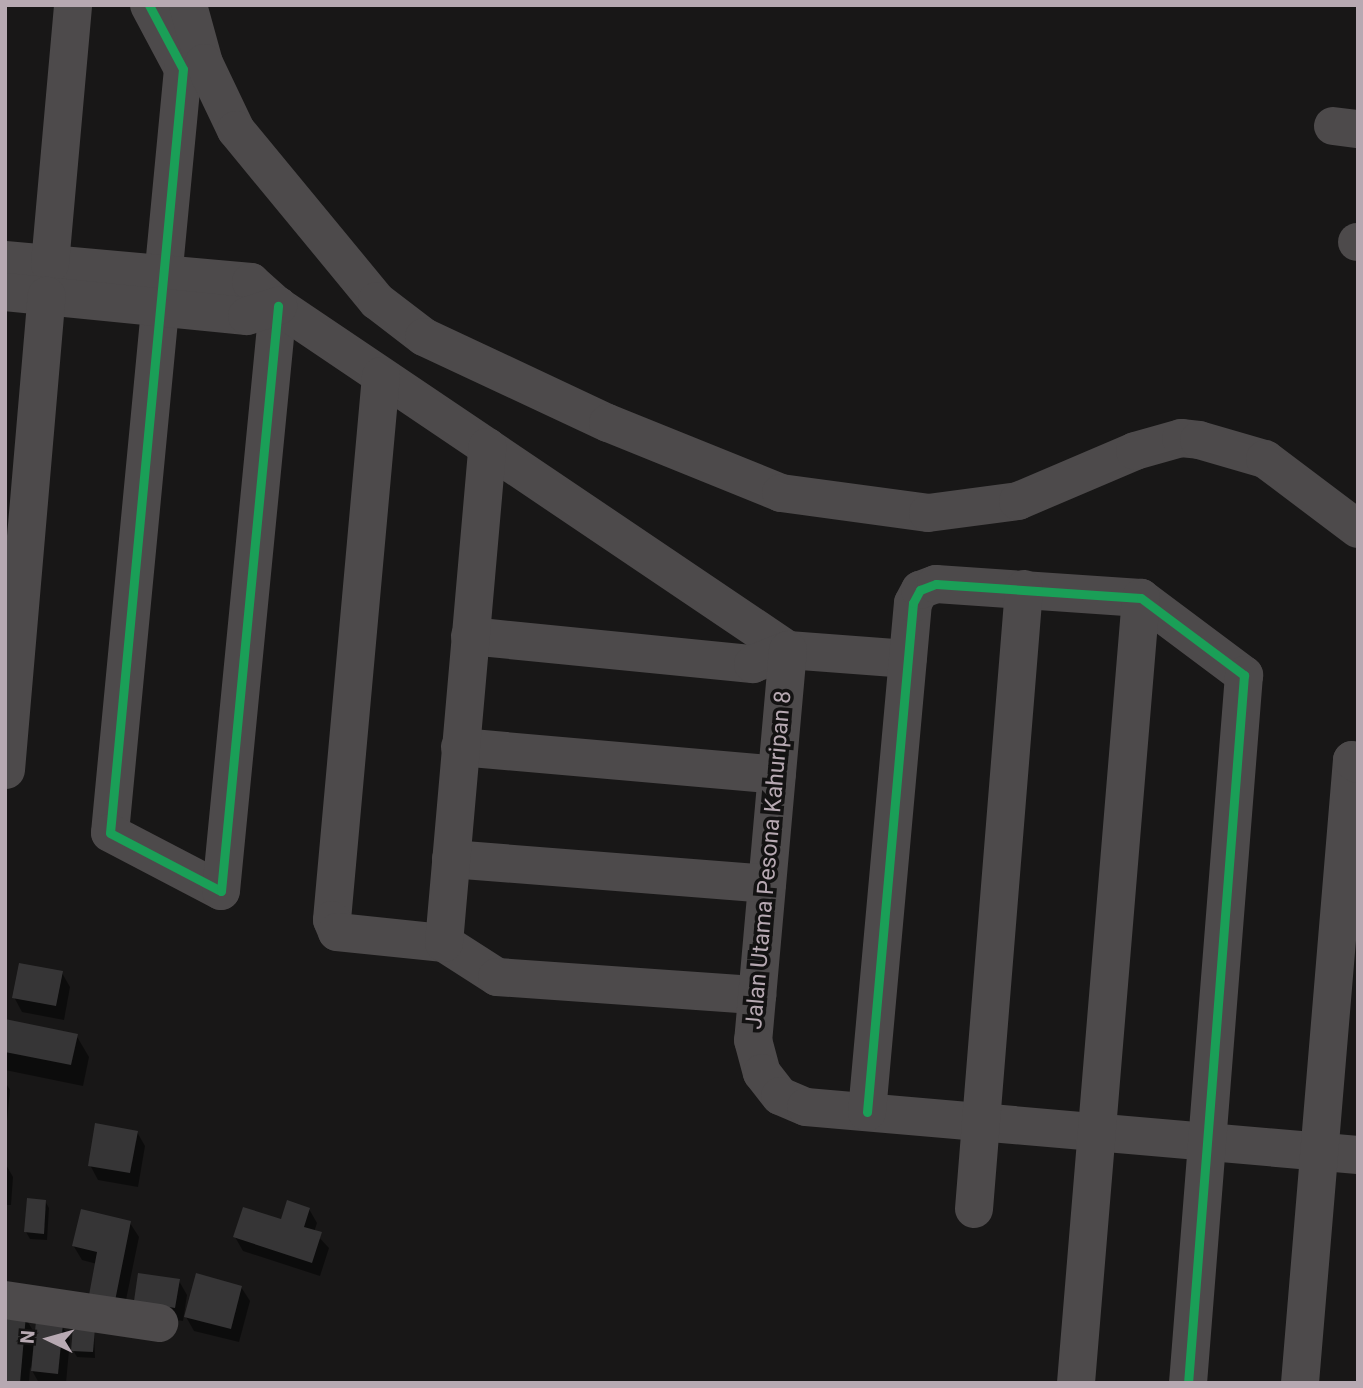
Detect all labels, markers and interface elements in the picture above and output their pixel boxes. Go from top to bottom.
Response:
street label: Jalan Utama Pesona Kahuripan 8 [740,689,798,1031]
north arrow [14,1304,84,1374]
text: N [16,1329,40,1345]

